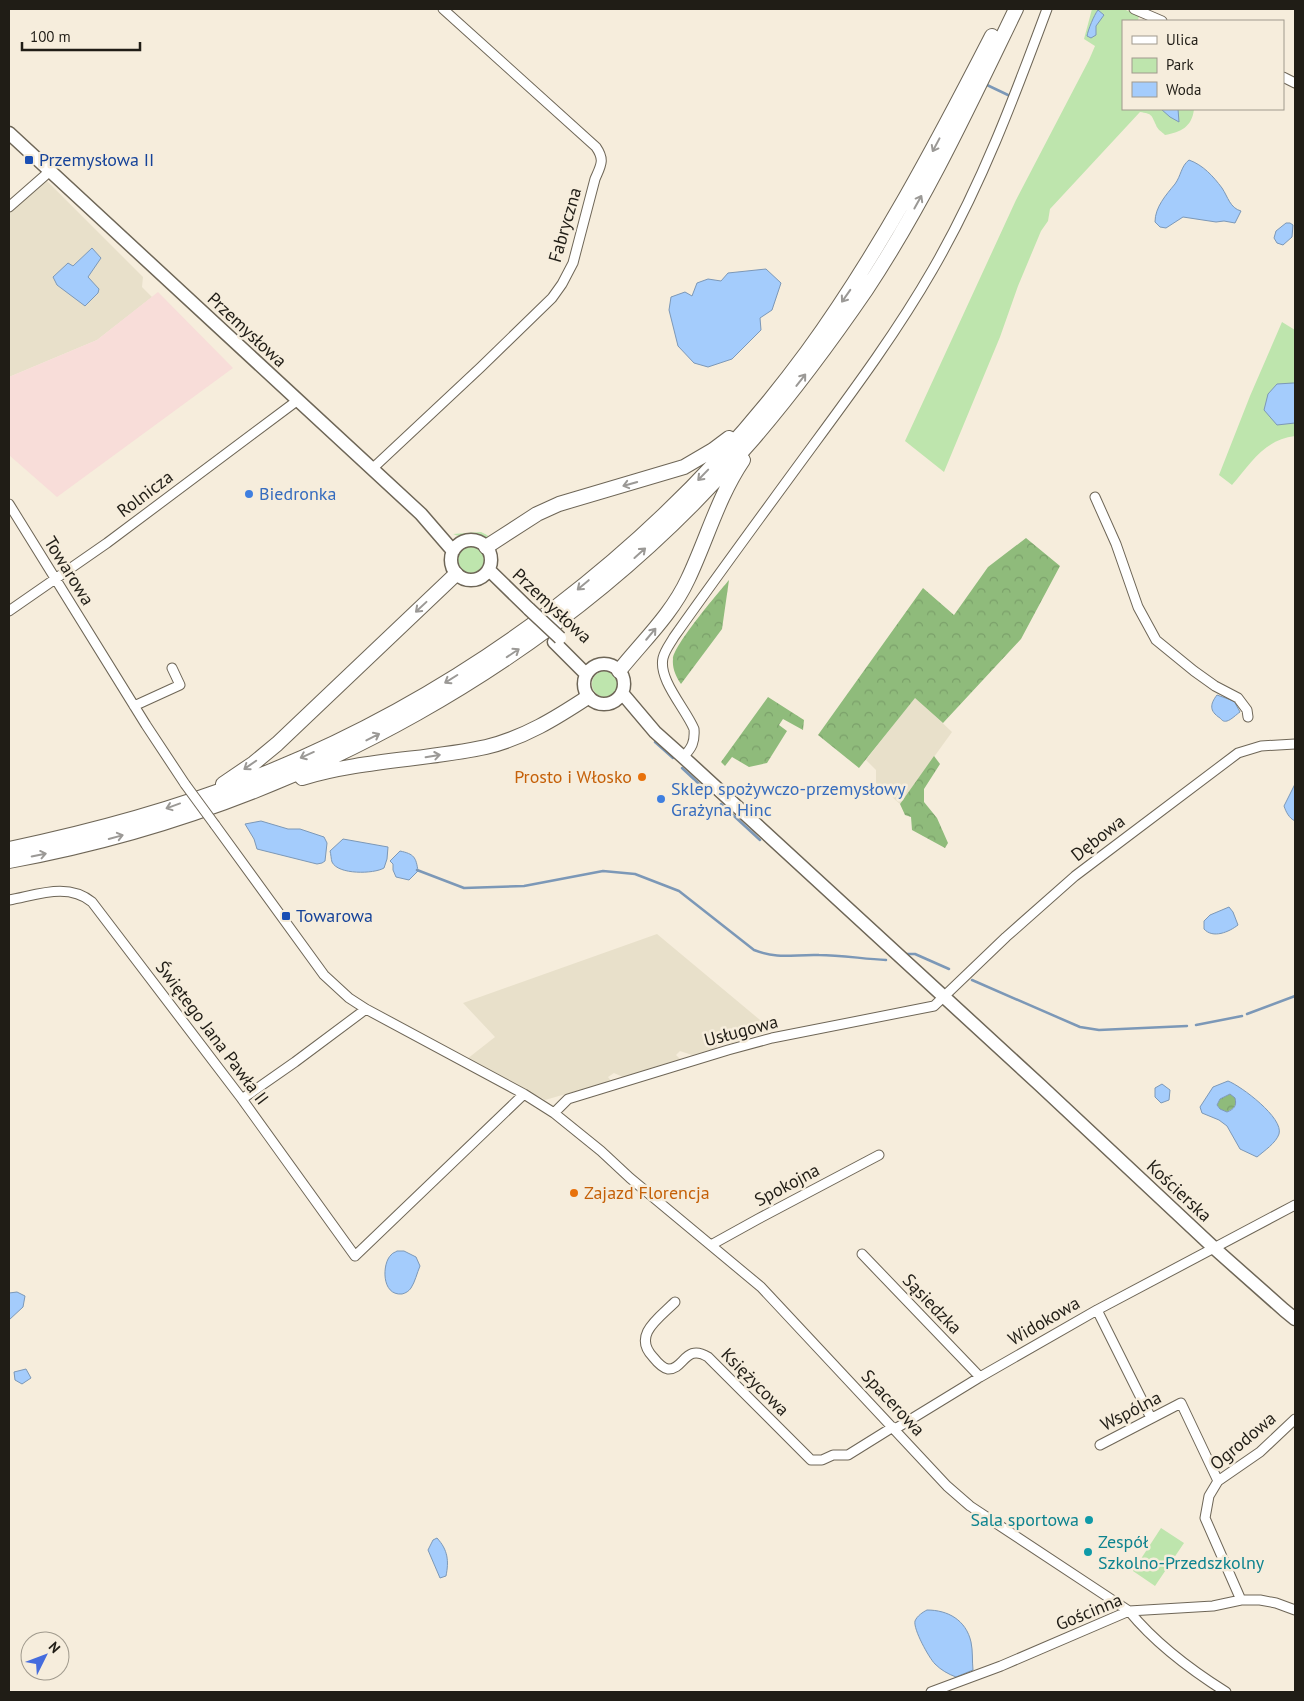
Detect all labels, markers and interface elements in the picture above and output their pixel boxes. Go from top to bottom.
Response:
scale bar [22,20,140,52]
legend [1122,20,1284,110]
text: 100 m [30,27,71,46]
text: Ulica [1166,30,1198,49]
text: Park [1166,55,1194,74]
text: Woda [1166,80,1201,99]
one-way arrow [930,138,940,152]
place label: Przemysłowa II [39,148,154,171]
marker: Przemysłowa II [23,154,35,166]
street label: Fabryczna [543,185,586,265]
one-way arrow [914,195,924,209]
street label: Przemysłowa [203,287,292,372]
one-way arrow [841,289,851,303]
one-way arrow [796,373,806,387]
street label: Rolnicza [112,465,177,522]
one-way arrow [697,469,709,481]
one-way arrow [623,479,639,489]
place label: Biedronka [259,482,336,505]
marker: Biedronka [243,488,255,500]
street label: Towarowa [39,532,100,609]
one-way arrow [634,547,647,559]
street label: Przemysłowa [508,563,597,648]
one-way arrow [577,579,590,591]
one-way arrow [414,601,427,613]
one-way arrow [645,627,656,640]
one-way arrow [506,648,520,659]
one-way arrow [444,674,458,684]
one-way arrow [366,732,381,742]
one-way arrow [300,750,315,760]
one-way arrow [425,750,441,760]
one-way arrow [243,760,257,770]
place label: Prosto i Włosko [514,765,632,788]
marker: Prosto i Włosko [636,771,648,783]
place label: Sklep spożywczo-przemysłowy Grażyna Hinc [671,777,906,821]
marker: Sklep spożywczo-przemysłowy Grażyna Hinc [655,793,667,805]
one-way arrow [166,802,181,811]
street label: Dębowa [1066,809,1129,866]
one-way arrow [107,832,123,842]
one-way arrow [30,850,46,860]
place label: Towarowa [296,904,373,927]
marker: Towarowa [280,910,292,922]
street label: Świętego Jana Pawła II [151,956,274,1109]
street label: Usługowa [701,1010,780,1051]
street label: Kościerska [1142,1155,1217,1227]
street label: Spokojna [750,1158,823,1211]
place label: Zajazd Florencja [584,1181,710,1204]
marker: Zajazd Florencja [568,1187,580,1199]
street label: Sąsiedzka [898,1269,967,1339]
street label: Widokowa [1004,1291,1084,1350]
street label: Księżycowa [716,1343,794,1421]
street label: Spacerowa [857,1365,930,1441]
street label: Wspólna [1097,1386,1165,1436]
street label: Ogrodowa [1205,1406,1280,1475]
place label: Sala sportowa [970,1508,1079,1531]
marker: Sala sportowa [1083,1514,1095,1526]
place label: Zespół Szkolno-Przedszkolny [1098,1530,1265,1574]
marker: Zespół Szkolno-Przedszkolny [1082,1546,1094,1558]
street label: Gościnna [1052,1588,1125,1635]
north arrow [20,1631,70,1681]
text: N [45,1638,64,1657]

